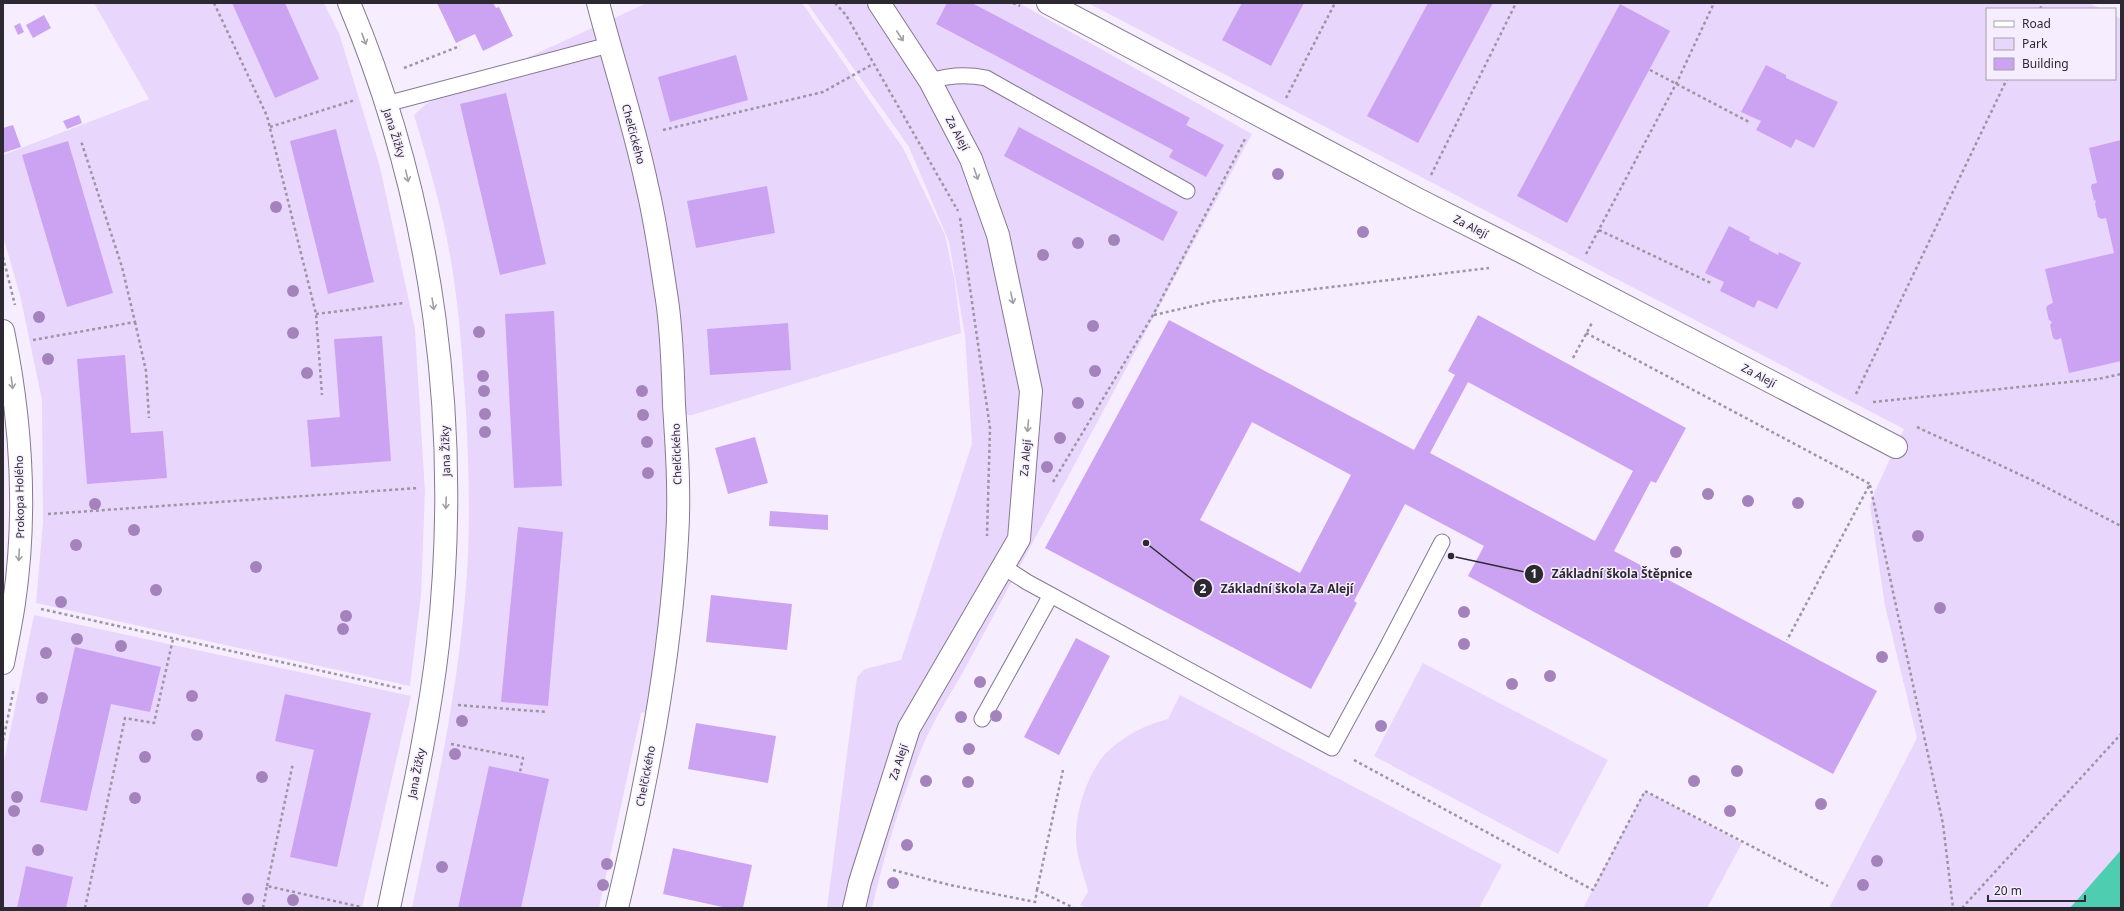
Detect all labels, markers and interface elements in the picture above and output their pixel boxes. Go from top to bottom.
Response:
legend [1986,8,2116,80]
text: Road [2022,15,2051,32]
one-way arrow [896,30,904,41]
one-way arrow [361,33,368,46]
text: Park [2022,35,2048,52]
text: Building [2022,55,2069,72]
street label: Chelčického [619,102,649,166]
street label: Jana Žižky [380,106,410,160]
street label: Za Alejí [943,113,974,154]
one-way arrow [973,167,981,179]
one-way arrow [404,169,412,182]
street label: Za Alejí [1451,211,1492,242]
one-way arrow [1008,292,1016,305]
one-way arrow [429,297,437,310]
street label: Za Alejí [1739,360,1780,391]
one-way arrow [8,376,16,389]
one-way arrow [1025,419,1032,432]
street label: Chelčického [667,423,685,485]
street label: Jana Žižky [437,425,453,478]
street label: Za Alejí [1016,438,1034,477]
street label: Prokopa Holého [11,455,27,539]
one-way arrow [442,496,450,509]
one-way arrow [15,548,22,561]
callout: Základní škola Štěpnice [1524,562,1700,586]
text: 1 [1531,565,1537,582]
text: Základní škola Štěpnice [1552,565,1692,582]
callout: Základní škola Za Alejí [1193,576,1362,600]
text: 2 [1200,580,1207,597]
text: Základní škola Za Alejí [1221,580,1355,597]
street label: Za Alejí [885,741,911,782]
street label: Chelčického [632,744,658,808]
street label: Jana Žižky [404,746,428,800]
scale bar [1988,877,2085,903]
text: 20 m [1994,882,2022,899]

